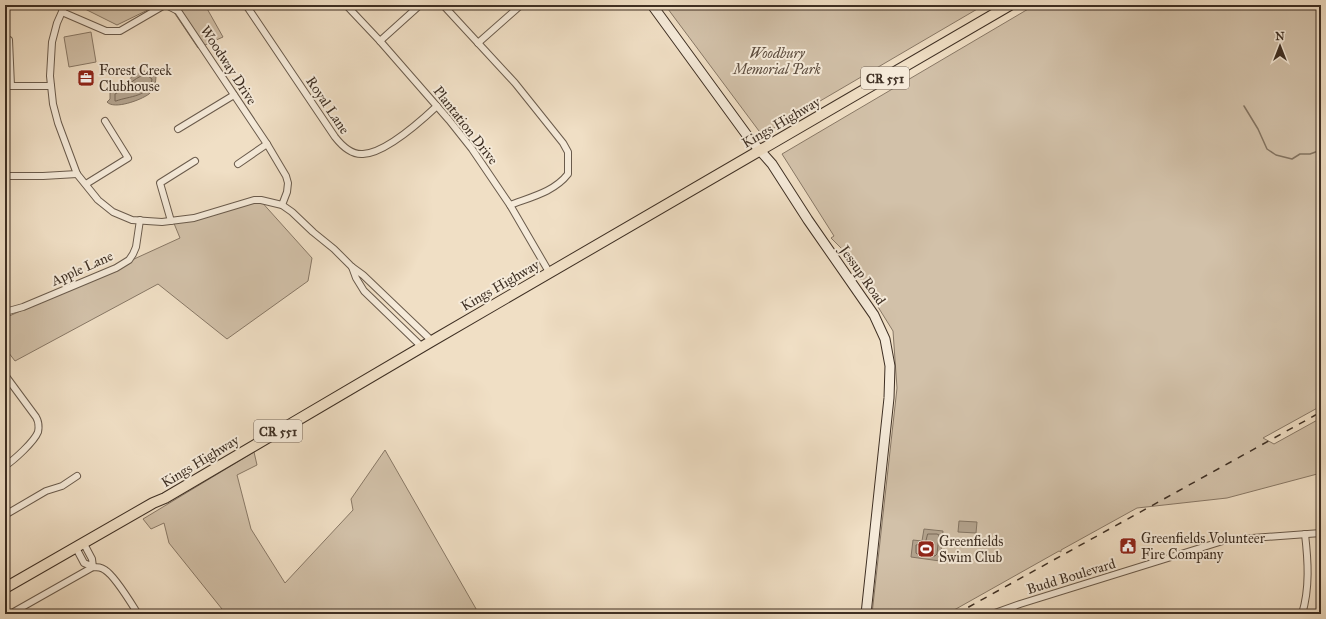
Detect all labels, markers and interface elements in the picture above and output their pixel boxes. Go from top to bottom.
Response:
street label: Woodway Drive [197,23,261,108]
north arrow [1260,26,1300,66]
text: N [1275,30,1285,43]
park label: Woodbury Memorial Park [731,45,822,78]
place label: Forest Creek Clubhouse [99,62,172,95]
road number: CR 551 [861,67,909,89]
office icon: Forest Creek Clubhouse [76,68,96,88]
street label: Royal Lane [302,73,353,137]
street label: Plantation Drive [430,83,502,168]
street label: Kings Highway [739,93,824,152]
street label: Jessup Road [834,241,889,309]
street label: Apple Lane [48,247,116,290]
street label: Kings Highway [458,256,543,315]
road number: CR 551 [254,420,302,442]
street label: Kings Highway [158,431,243,491]
place label: Greenfields Volunteer Fire Company [1141,530,1266,563]
place label: Greenfields Swim Club [939,533,1003,566]
public building icon: Greenfields Volunteer Fire Company [1118,536,1138,556]
sports icon: Greenfields Swim Club [916,539,936,559]
street label: Budd Boulevard [1025,555,1118,598]

